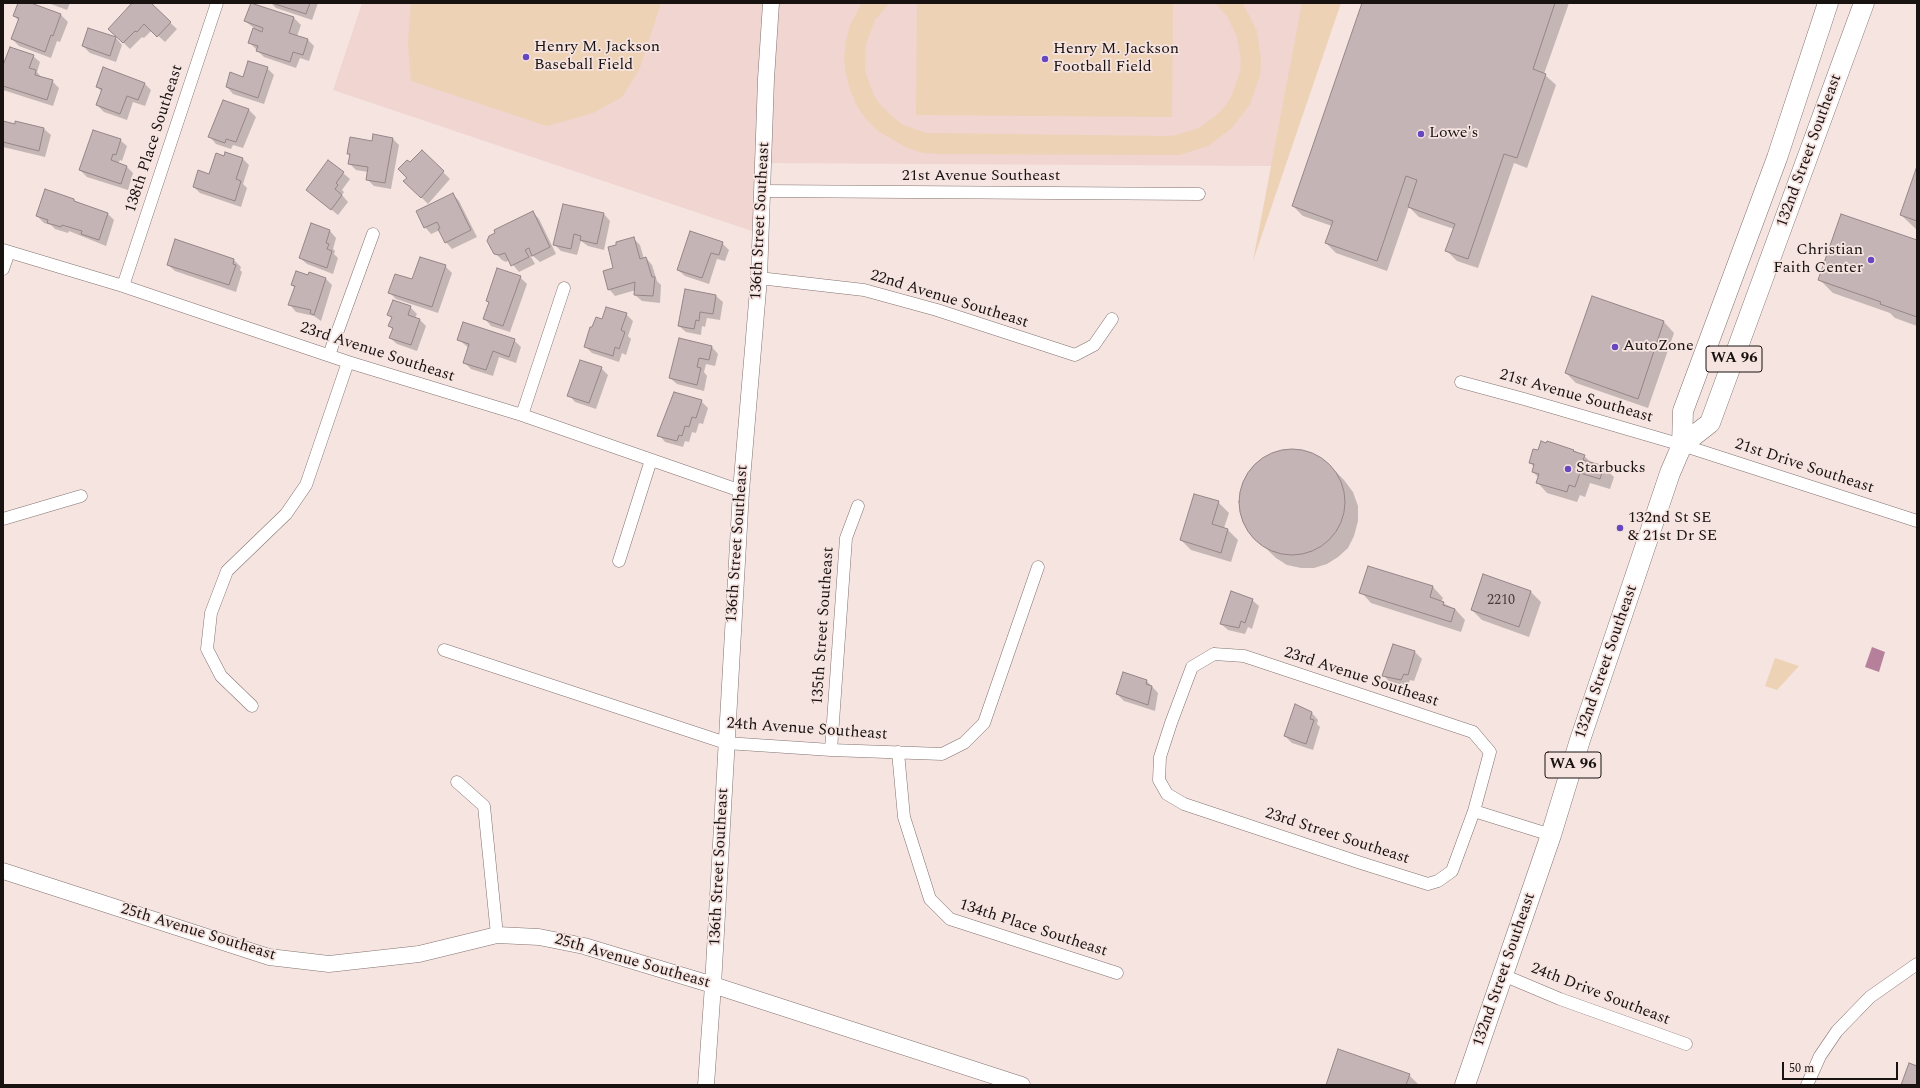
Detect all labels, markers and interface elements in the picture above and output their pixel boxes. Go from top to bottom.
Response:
place label: Henry M. Jackson Baseball Field [534,38,660,76]
place label: Henry M. Jackson Football Field [1053,40,1179,78]
marker: Henry M. Jackson Baseball Field [521,52,531,62]
marker: Henry M. Jackson Football Field [1040,54,1050,64]
street label: 138th Place Southeast [122,63,188,215]
street label: 132nd Street Southeast [1773,72,1847,230]
place label: Lowe's [1429,124,1478,144]
marker: Lowe's [1416,129,1426,139]
street label: 136th Street Southeast [747,141,775,301]
street label: 21st Avenue Southeast [902,167,1060,187]
place label: Christian Faith Center [1773,241,1863,279]
marker: Christian Faith Center [1866,255,1876,265]
street label: 22nd Avenue Southeast [868,267,1030,333]
street label: 23rd Avenue Southeast [297,319,457,387]
place label: AutoZone [1623,337,1694,357]
marker: AutoZone [1610,342,1620,352]
road number: WA 96 [1706,346,1762,372]
street label: 21st Avenue Southeast [1497,366,1655,428]
street label: 21st Drive Southeast [1732,435,1876,499]
place label: Starbucks [1576,459,1646,479]
street label: 136th Street Southeast [723,464,753,624]
marker: Starbucks [1563,464,1573,474]
place label: 132nd St SE & 21st Dr SE [1628,509,1717,547]
marker: 132nd St SE & 21st Dr SE [1615,523,1625,533]
street label: 135th Street Southeast [809,546,839,706]
street label: 132nd Street Southeast [1572,582,1642,742]
house number: 2210 [1487,593,1515,609]
street label: 23rd Avenue Southeast [1281,644,1441,712]
street label: 24th Avenue Southeast [726,715,888,745]
road number: WA 96 [1545,752,1601,778]
street label: 136th Street Southeast [706,787,734,947]
street label: 23rd Street Southeast [1262,805,1412,869]
street label: 132nd Street Southeast [1470,890,1540,1050]
street label: 134th Place Southeast [957,896,1109,962]
street label: 25th Avenue Southeast [118,900,278,966]
street label: 25th Avenue Southeast [552,931,712,993]
street label: 24th Drive Southeast [1528,960,1672,1030]
scale bar [1784,1054,1900,1080]
text: 50 m [1789,1059,1814,1078]

